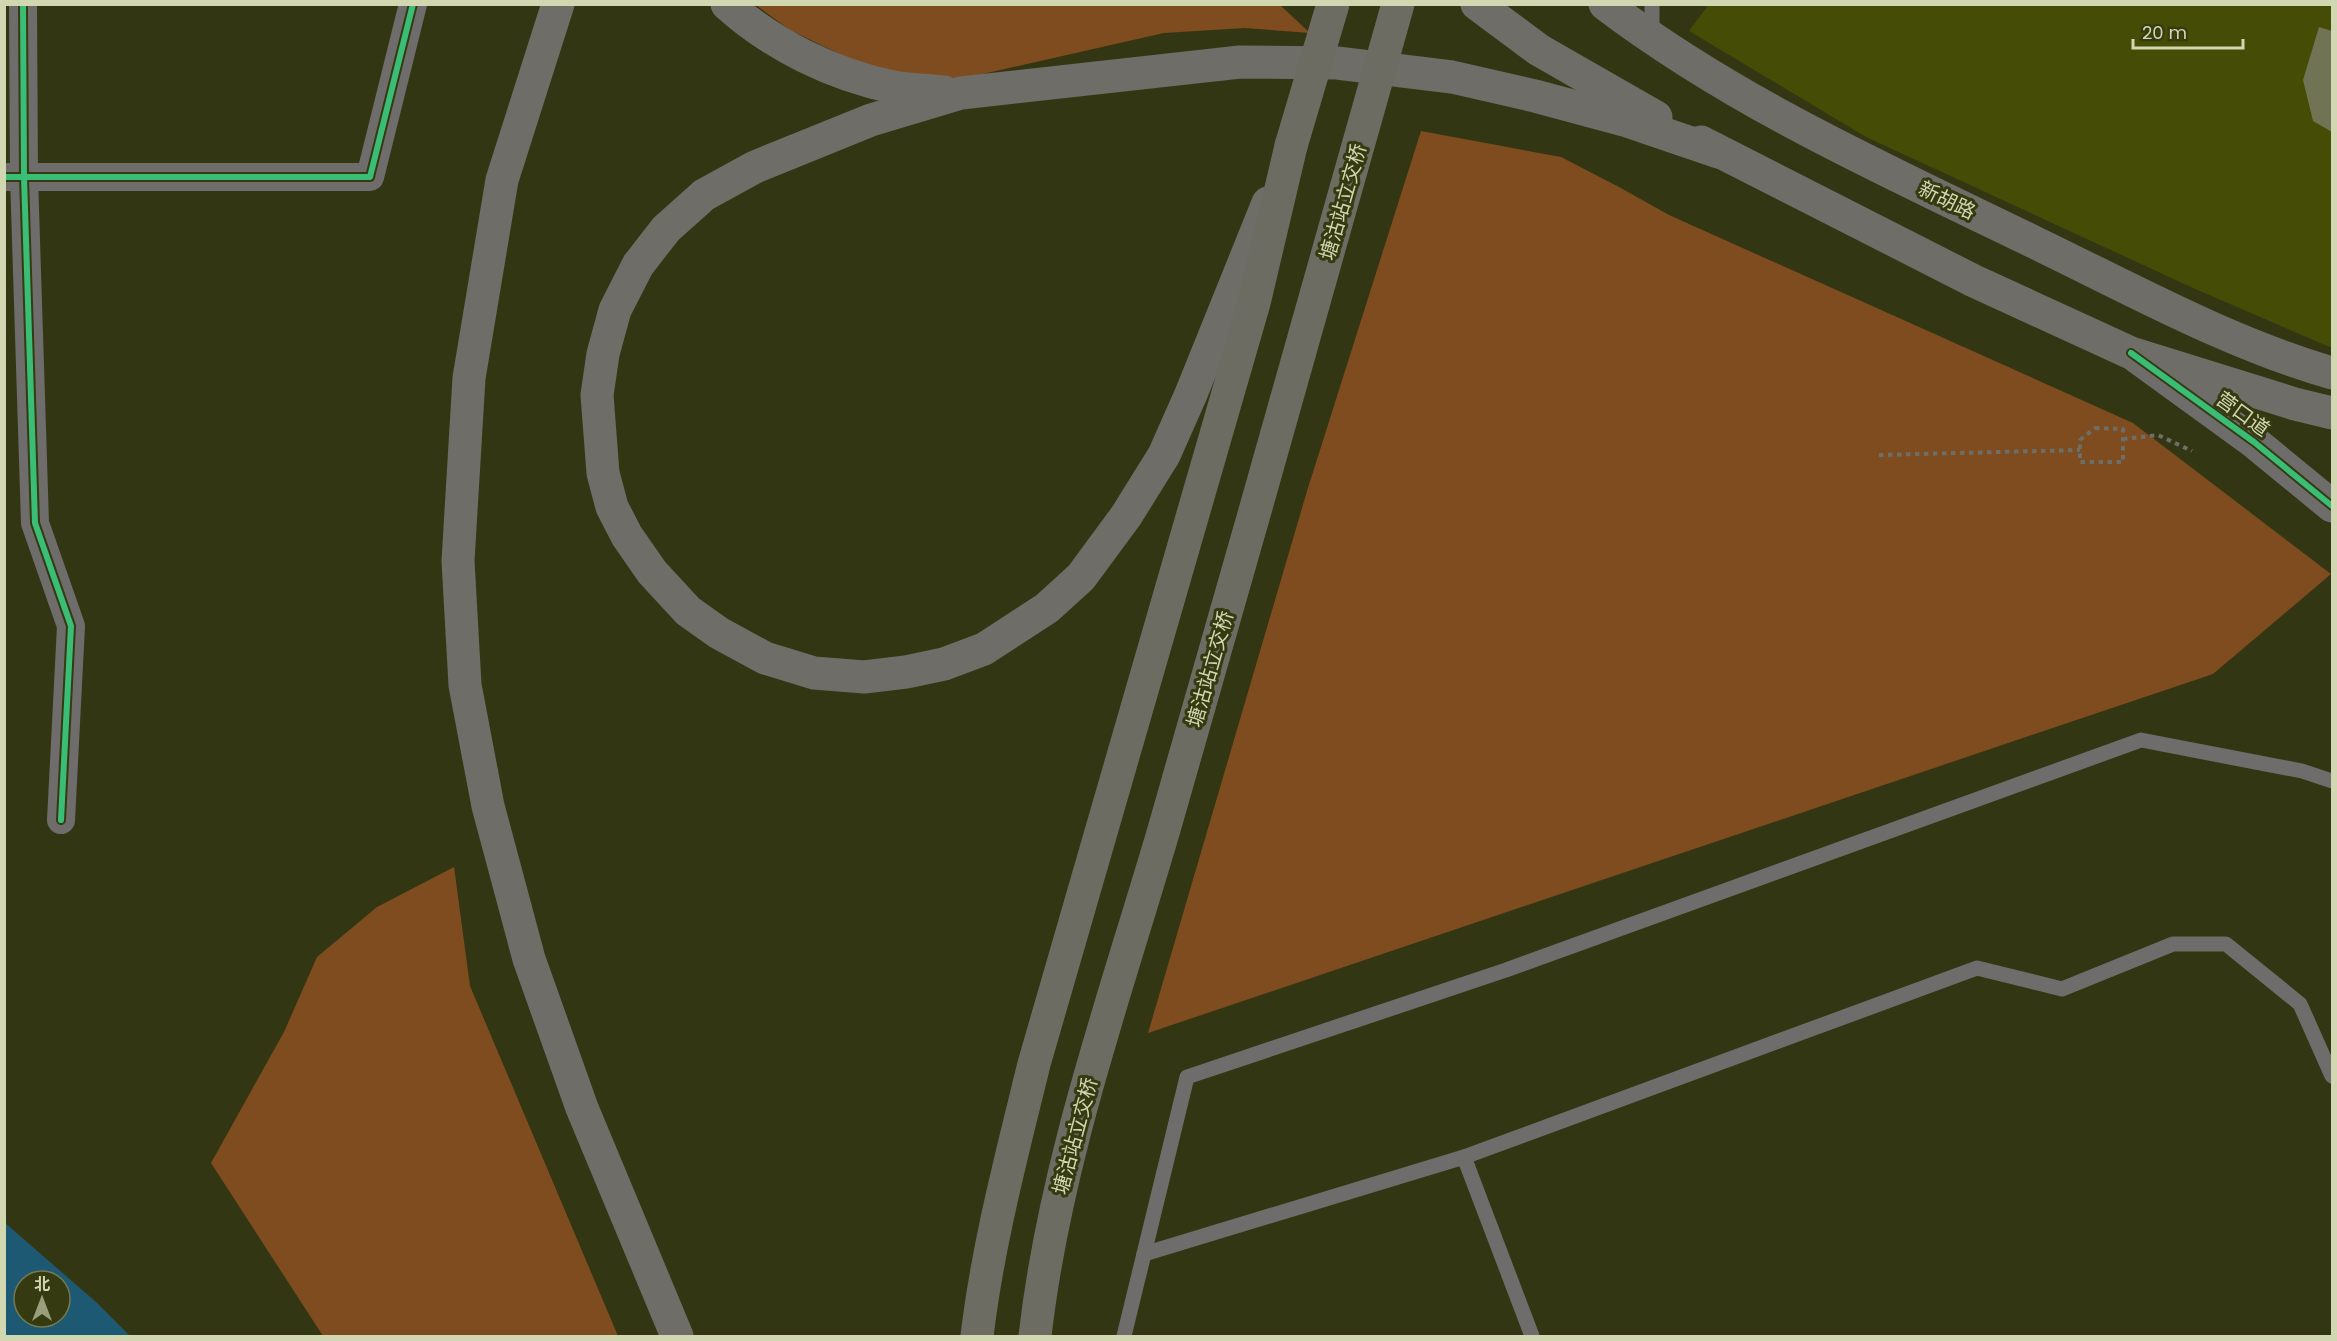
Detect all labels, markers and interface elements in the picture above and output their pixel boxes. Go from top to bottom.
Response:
scale bar [2133,12,2242,50]
text: 20 m [2142,20,2187,45]
street label: 塘沽站立交桥 [1313,140,1373,264]
street label: 新胡路 [1914,174,1980,226]
street label: 营口道 [2211,385,2275,443]
street label: 塘沽站立交桥 [1180,607,1240,731]
street label: 塘沽站立交桥 [1046,1074,1104,1198]
north arrow [12,1269,72,1329]
text: 北 [34,1273,50,1296]

